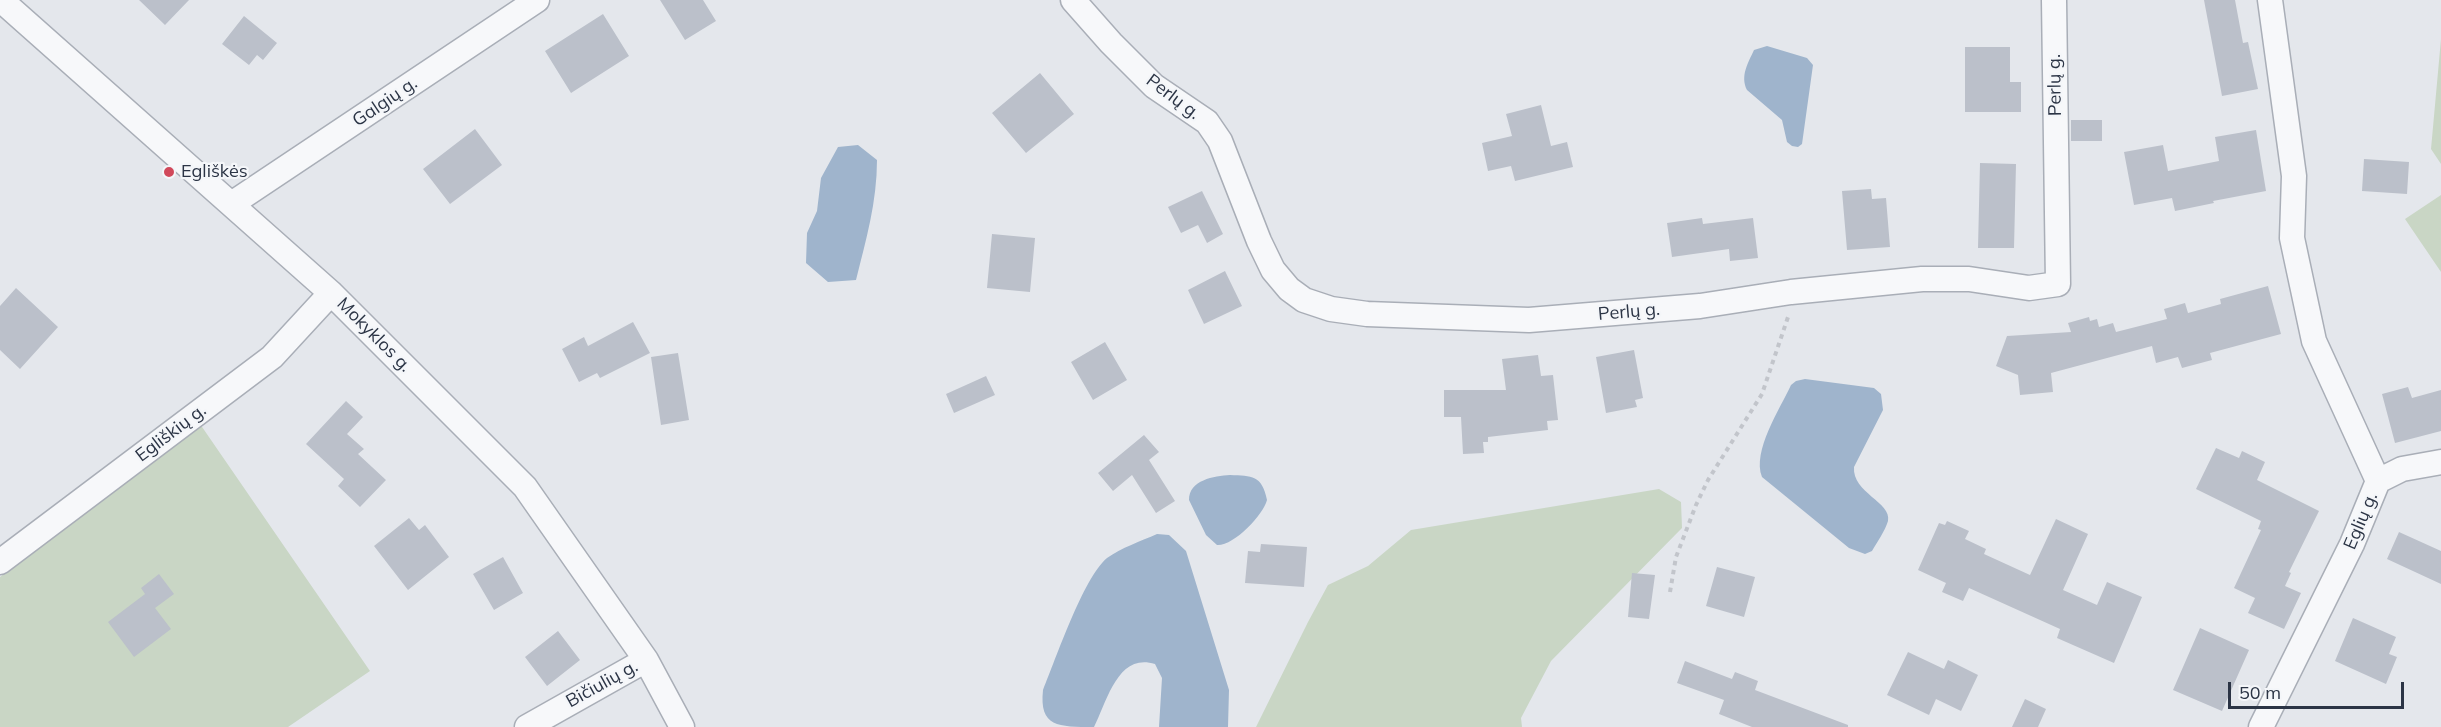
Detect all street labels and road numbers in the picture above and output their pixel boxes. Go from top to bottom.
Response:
street label: Perlų g. [2044,54,2066,116]
street label: Perlų g. [1142,70,1204,124]
street label: Galgių g. [349,73,421,131]
street label: Mokyklos g. [332,293,416,377]
street label: Perlų g. [1597,299,1661,325]
street label: Egliškių g. [132,400,210,466]
street label: Eglių g. [2339,489,2383,553]
street label: Bičiulių g. [562,655,642,713]

